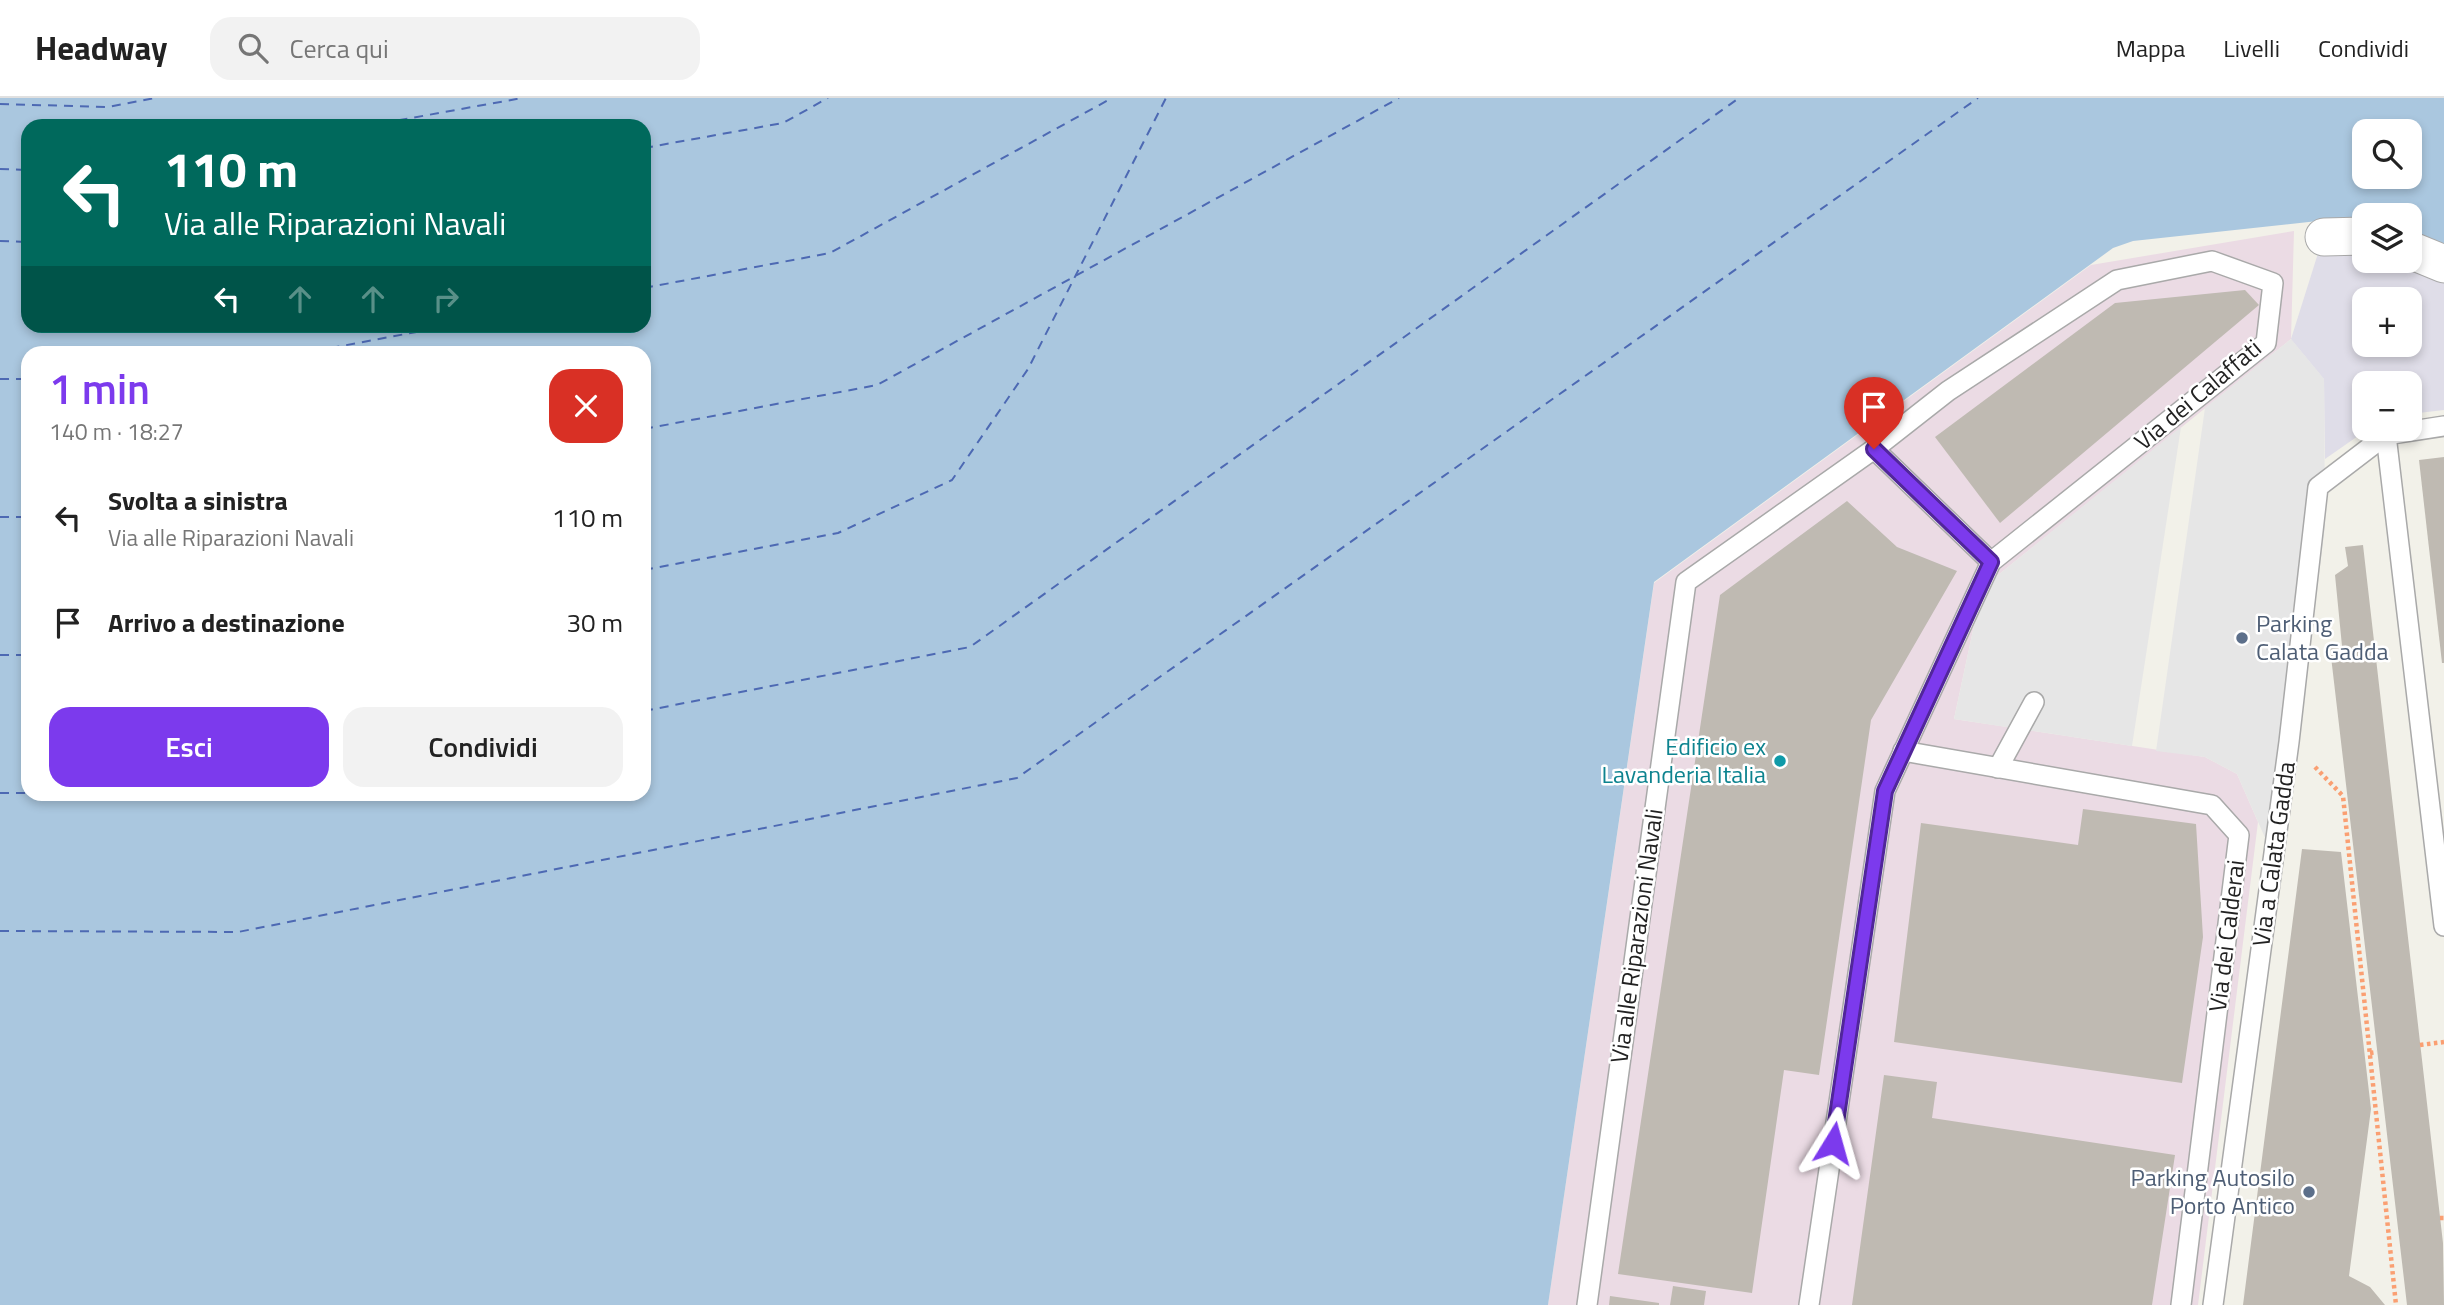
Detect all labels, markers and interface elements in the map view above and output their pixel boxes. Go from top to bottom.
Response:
search box [210,17,700,80]
text: Headway [35,23,168,73]
icon: search [234,29,272,67]
text: Cerca qui [290,29,389,68]
text: Mappa [2116,30,2185,66]
text: Livelli [2223,30,2280,66]
text: Condividi [2318,30,2409,66]
map controls [2352,119,2422,441]
button: search [2352,119,2422,189]
text: 110 m [164,131,298,206]
icon: left [49,147,140,238]
text: Via alle Riparazioni Navali [164,199,506,247]
button: layers [2352,203,2422,273]
icon: left [208,280,246,318]
icon: ahead [281,280,319,318]
icon: ahead [354,280,392,318]
icon: right [427,280,465,318]
button: + [2352,287,2422,357]
street label: Via dei Calaffati [2126,330,2269,458]
text: 1 min [49,356,150,420]
button: close [549,369,623,443]
button: − [2352,371,2422,441]
pin [1844,377,1904,449]
icon: arrive [1855,388,1893,426]
text: 140 m · 18:27 [49,414,184,449]
text: Svolta a sinistra [108,481,288,520]
text: 110 m [552,498,623,537]
icon: left [49,499,87,537]
text: Via alle Riparazioni Navali [108,520,354,555]
text: Arrivo a destinazione [108,603,345,642]
text: 30 m [566,603,623,642]
icon: arrive [49,604,87,642]
place label: Parking Calata Gadda [2256,605,2389,669]
marker: Parking Calata Gadda [2234,630,2250,646]
button: Esci [49,707,329,787]
button: Condividi [343,707,623,787]
place label: Edificio ex Lavanderia Italia [1601,728,1766,792]
marker: Edificio ex Lavanderia Italia [1772,753,1788,769]
street label: Via a Calata Gadda [2242,759,2304,949]
street label: Via alle Riparazioni Navali [1600,806,1672,1065]
street label: Via dei Calderai [2199,858,2253,1014]
position arrow [1796,1106,1870,1180]
place label: Parking Autosilo Porto Antico [2131,1159,2295,1223]
marker: Parking Autosilo Porto Antico [2301,1184,2317,1200]

